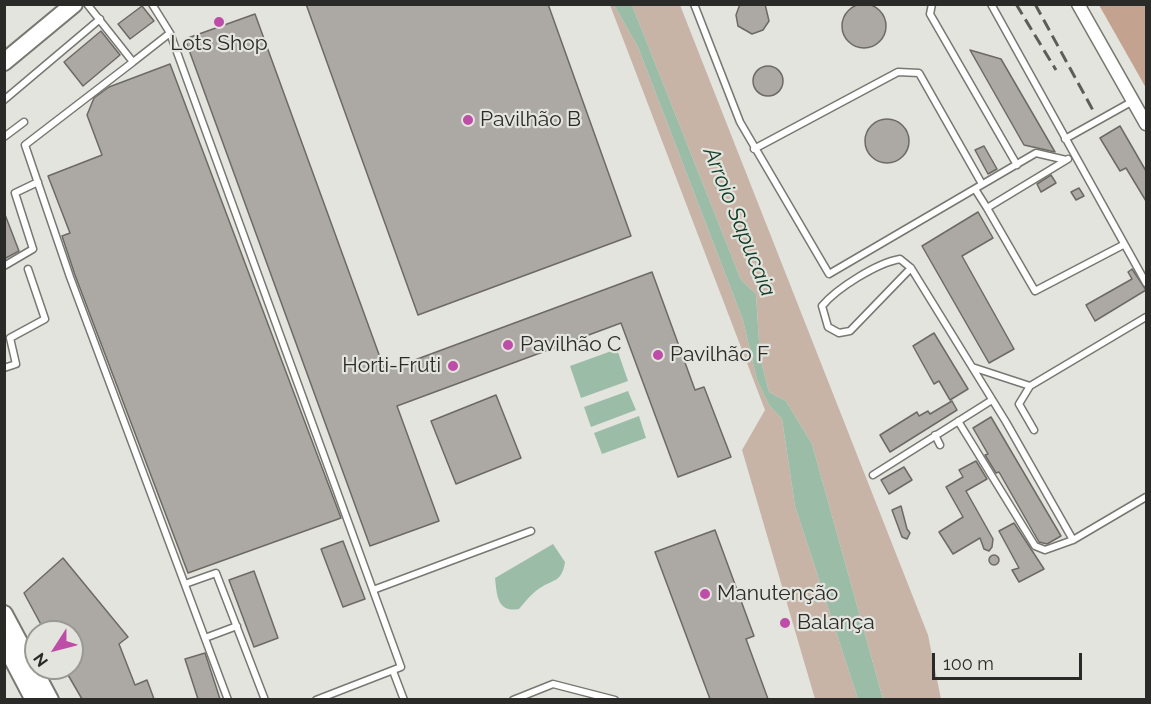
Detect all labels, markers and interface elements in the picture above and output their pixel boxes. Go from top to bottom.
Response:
marker: Lots Shop [212,15,226,29]
place label: Lots Shop [170,31,268,57]
place label: Pavilhão B [480,107,581,133]
marker: Pavilhão B [461,113,475,127]
water label: Arroio Sapucaia [697,144,781,300]
place label: Pavilhão C [520,332,621,358]
marker: Pavilhão C [501,338,515,352]
place label: Pavilhão F [670,342,769,368]
marker: Pavilhão F [651,348,665,362]
place label: Horti-Fruti [342,353,441,379]
marker: Horti-Fruti [446,359,460,373]
place label: Manutenção [717,581,838,607]
marker: Manutenção [698,587,712,601]
place label: Balança [797,610,875,636]
marker: Balança [778,616,792,630]
north arrow [24,620,84,680]
scale bar [935,641,1085,679]
text: N [29,649,52,670]
text: 100 m [943,653,994,674]

